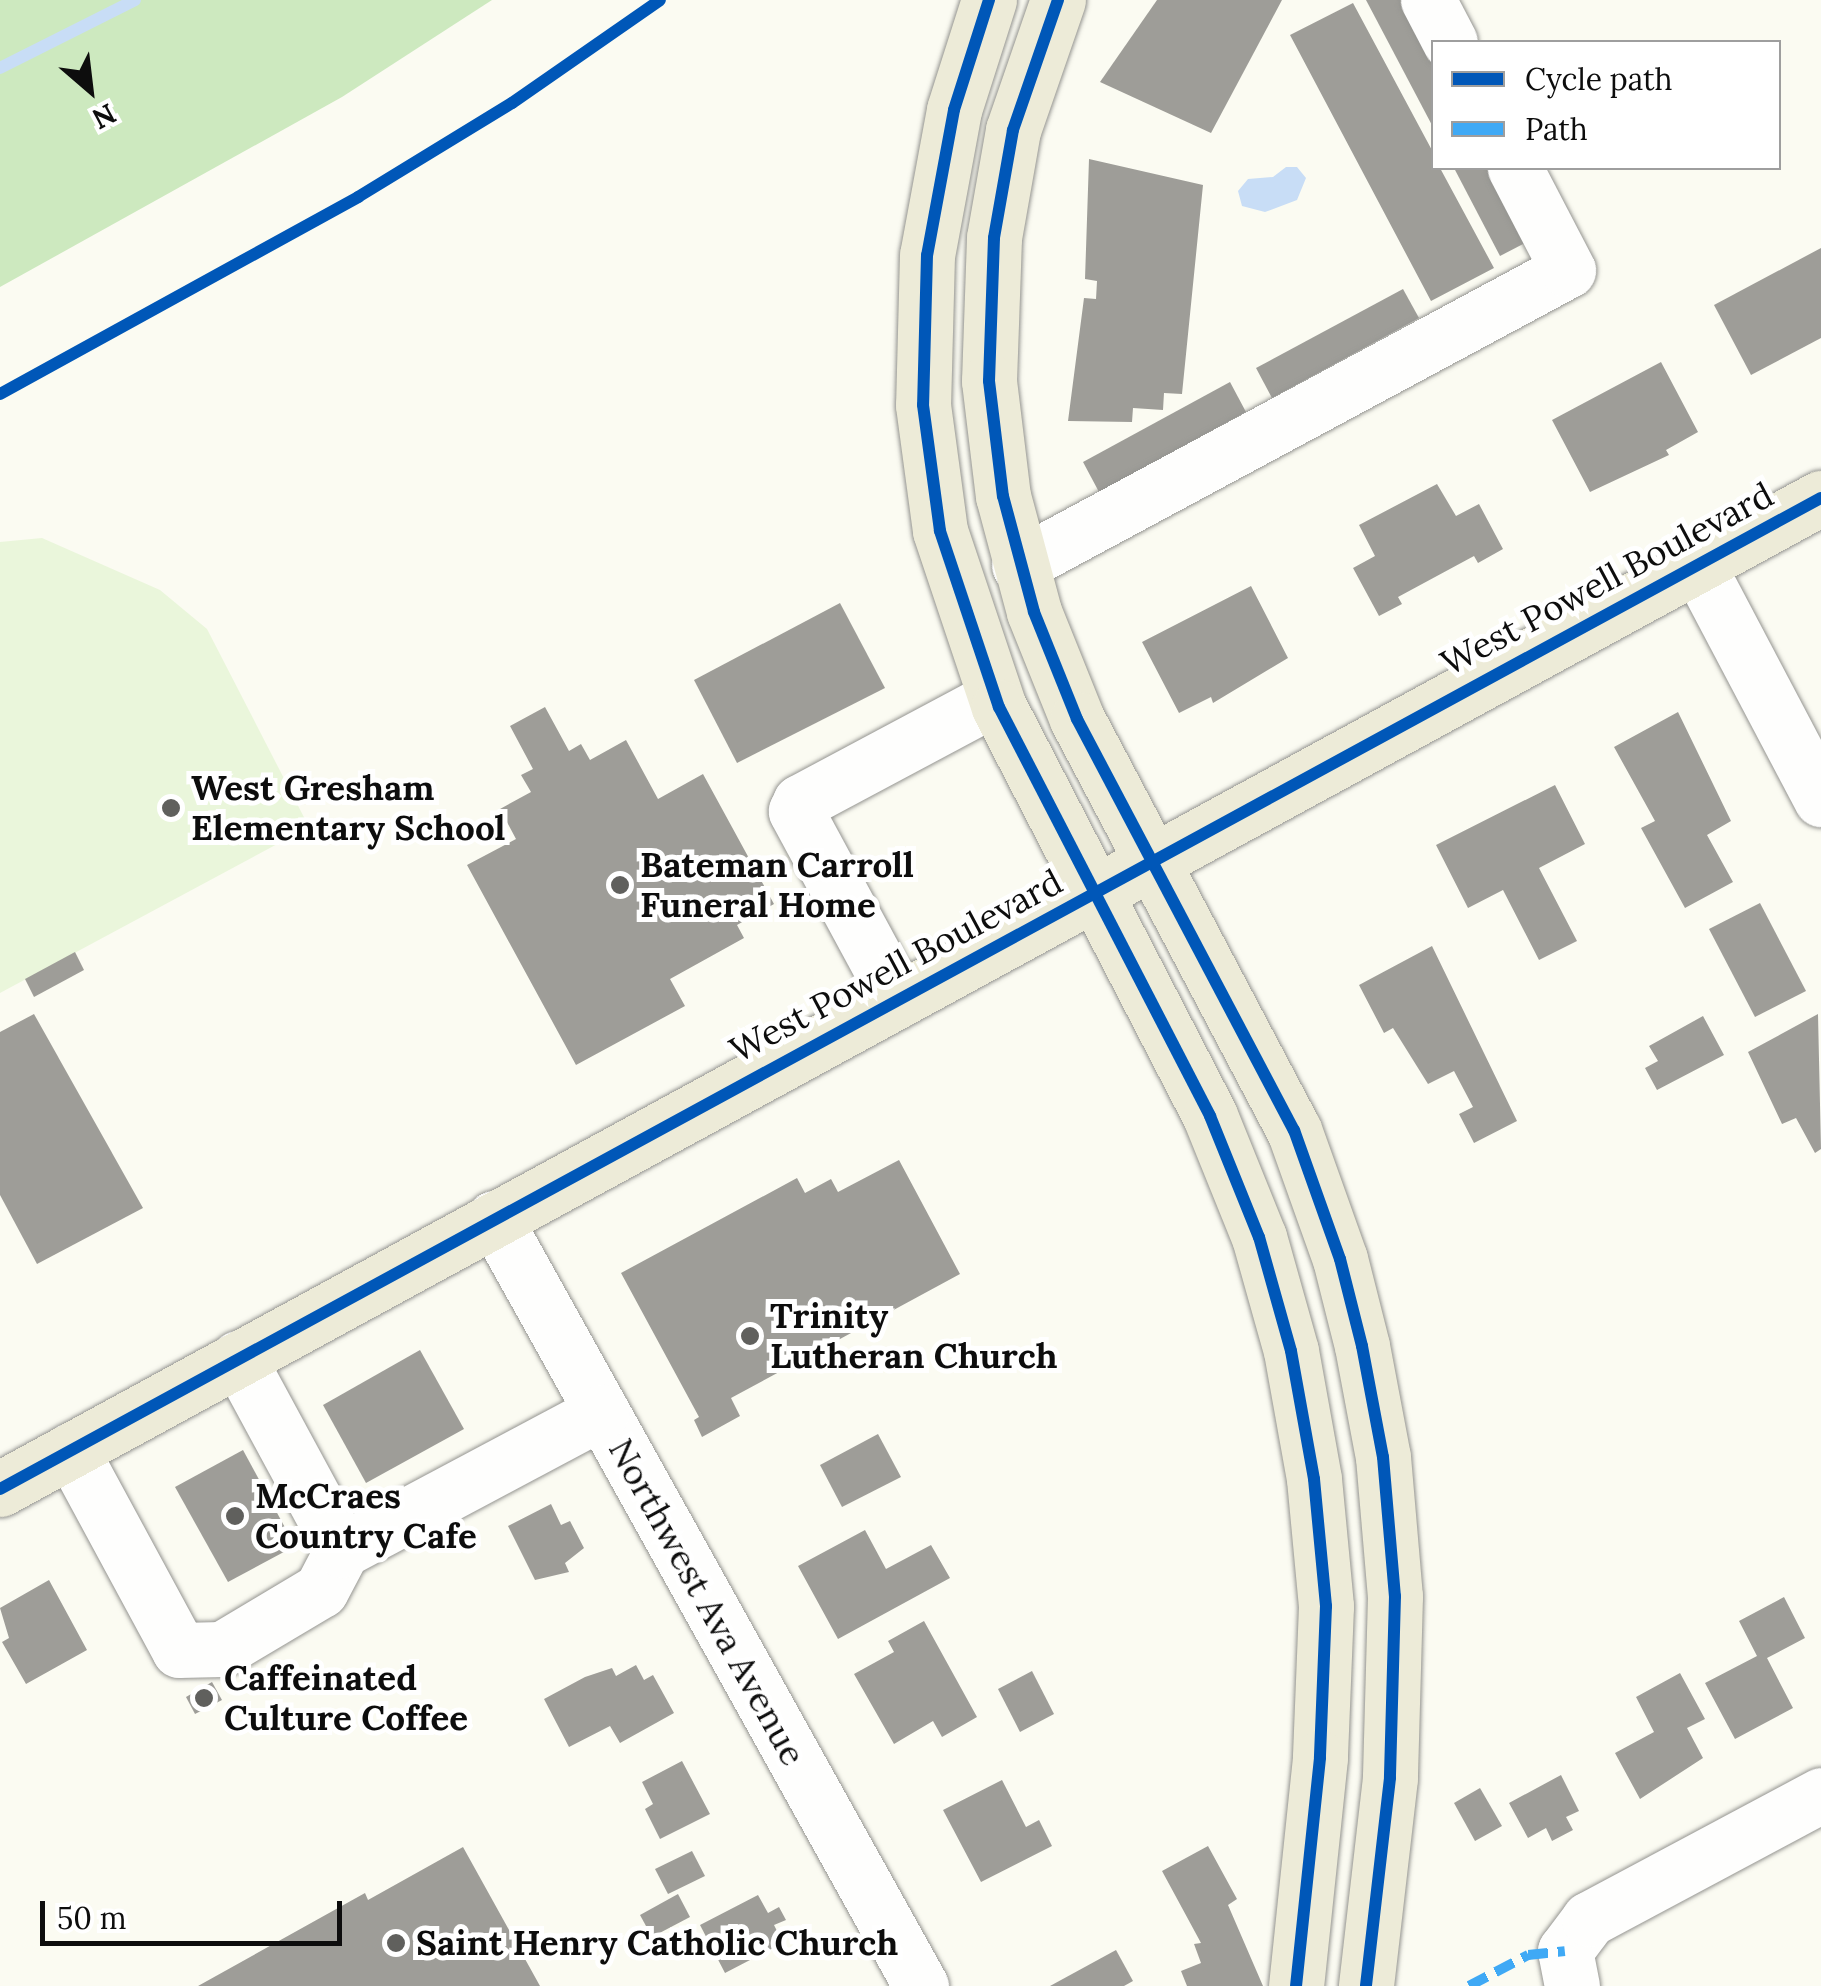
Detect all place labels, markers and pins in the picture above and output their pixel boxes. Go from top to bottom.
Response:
place label: West Gresham Elementary School [191,767,505,849]
marker: West Gresham Elementary School [160,797,182,819]
place label: Bateman Carroll Funeral Home [640,844,914,926]
marker: Bateman Carroll Funeral Home [609,874,631,896]
place label: Trinity Lutheran Church [770,1295,1057,1377]
marker: Trinity Lutheran Church [739,1325,761,1347]
place label: McCraes Country Cafe [255,1475,477,1557]
marker: McCraes Country Cafe [224,1505,246,1527]
place label: Caffeinated Culture Coffee [224,1657,468,1739]
marker: Caffeinated Culture Coffee [193,1687,215,1709]
place label: Saint Henry Catholic Church [416,1922,898,1964]
marker: Saint Henry Catholic Church [385,1932,407,1954]

